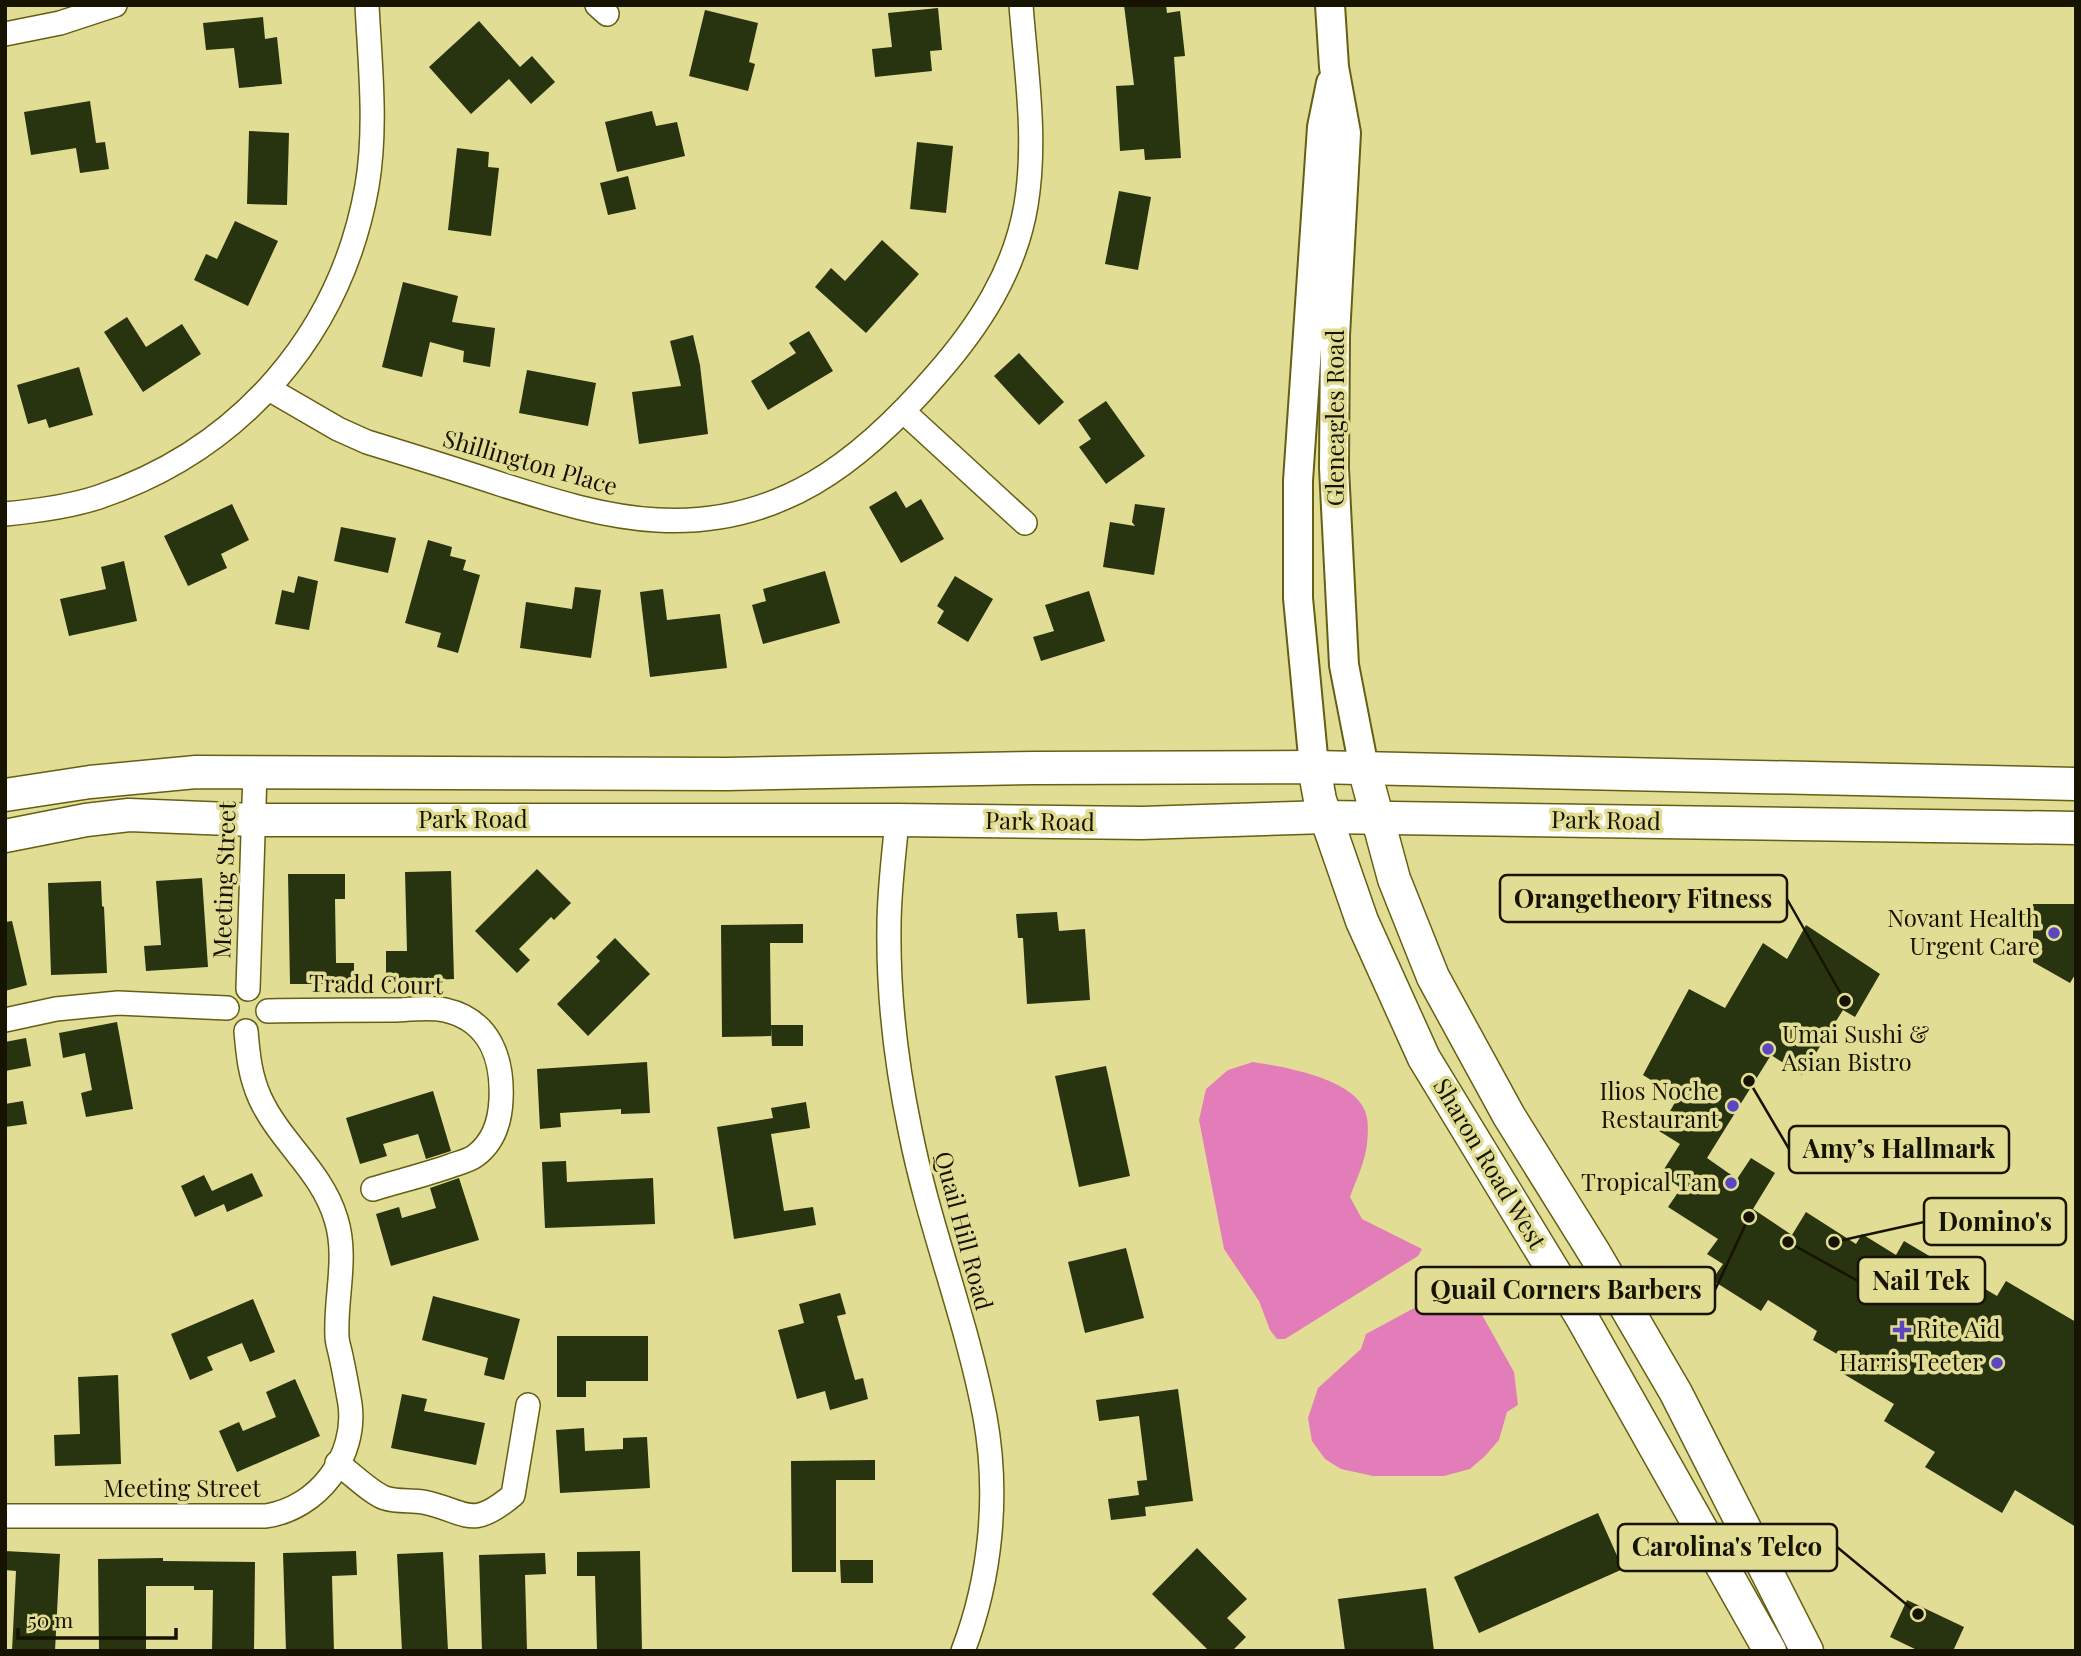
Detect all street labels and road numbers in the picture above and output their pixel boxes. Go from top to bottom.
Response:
street label: Gleneagles Road [1318,330,1350,506]
street label: Shillington Place [440,421,621,501]
street label: Meeting Street [204,800,242,959]
street label: Park Road [418,802,528,834]
street label: Park Road [1551,802,1661,836]
street label: Park Road [985,803,1095,837]
street label: Tradd Court [309,966,444,1000]
street label: Sharon Road West [1427,1072,1555,1255]
street label: Quail Hill Road [928,1148,1002,1313]
street label: Meeting Street [103,1471,261,1503]

